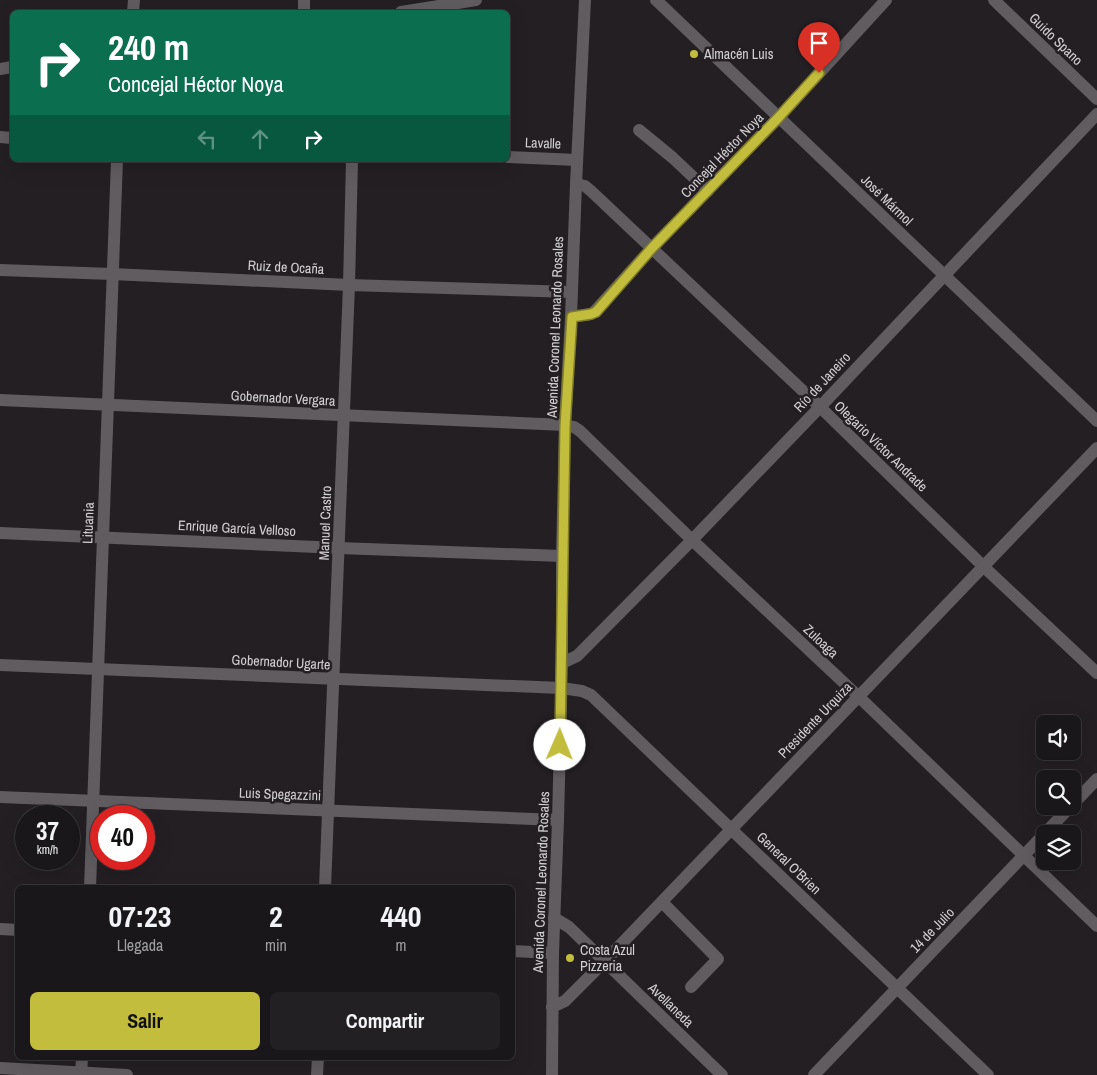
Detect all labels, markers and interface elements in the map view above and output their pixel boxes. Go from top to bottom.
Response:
street label: Guido Spano [1025,9,1087,69]
pin [798,22,840,73]
text: 240 m [108,24,189,71]
icon: arrive [805,29,833,57]
icon: right [25,30,90,95]
place label: Almacén Luis [703,45,774,63]
marker: Almacén Luis [688,48,700,60]
text: Concejal Héctor Noya [108,69,283,99]
street label: Concejal Héctor Noya [677,108,768,201]
icon: left [193,125,221,153]
icon: ahead [246,125,274,153]
icon: right [299,125,327,153]
street label: Lavalle [525,133,561,153]
street label: José Mármol [857,171,917,229]
street label: Avenida Coronel Leonardo Rosales [543,236,567,419]
street label: Ruiz de Ocaña [247,256,325,278]
street label: Río de Janeiro [790,348,854,416]
street label: Gobernador Vergara [230,386,336,410]
street label: Olegario Víctor Andrade [831,397,931,495]
street label: Manuel Castro [315,485,335,561]
street label: Lituania [78,501,98,544]
street label: Enrique García Velloso [178,516,296,540]
street label: Zuloaga [800,620,843,662]
street label: Gobernador Ugarte [231,650,331,674]
street label: Presidente Urquiza [774,678,856,762]
map controls [1036,715,1081,870]
button: sound [1036,715,1081,760]
position arrow [533,718,585,770]
button: search [1036,770,1081,815]
street label: Luis Spegazzini [239,784,321,804]
street label: Avenida Coronel Leonardo Rosales [529,791,553,974]
speed limit sign: 40 [90,805,155,870]
text: 37 [36,814,59,848]
button: layers [1036,825,1081,870]
street label: General O'Brien [753,828,825,898]
text: km/h [37,842,58,858]
text: 07:23 [109,896,171,936]
text: 2 [269,896,283,936]
text: 440 [380,896,421,936]
street label: 14 de Julio [906,904,958,956]
text: Llegada [117,934,163,956]
text: min [265,934,287,956]
text: m [395,934,406,956]
place label: Costa Azul Pizzeria [580,941,635,975]
marker: Costa Azul Pizzeria [564,952,576,964]
street label: Avellaneda [644,978,698,1032]
button: Salir [30,992,260,1050]
button: Compartir [270,992,500,1050]

